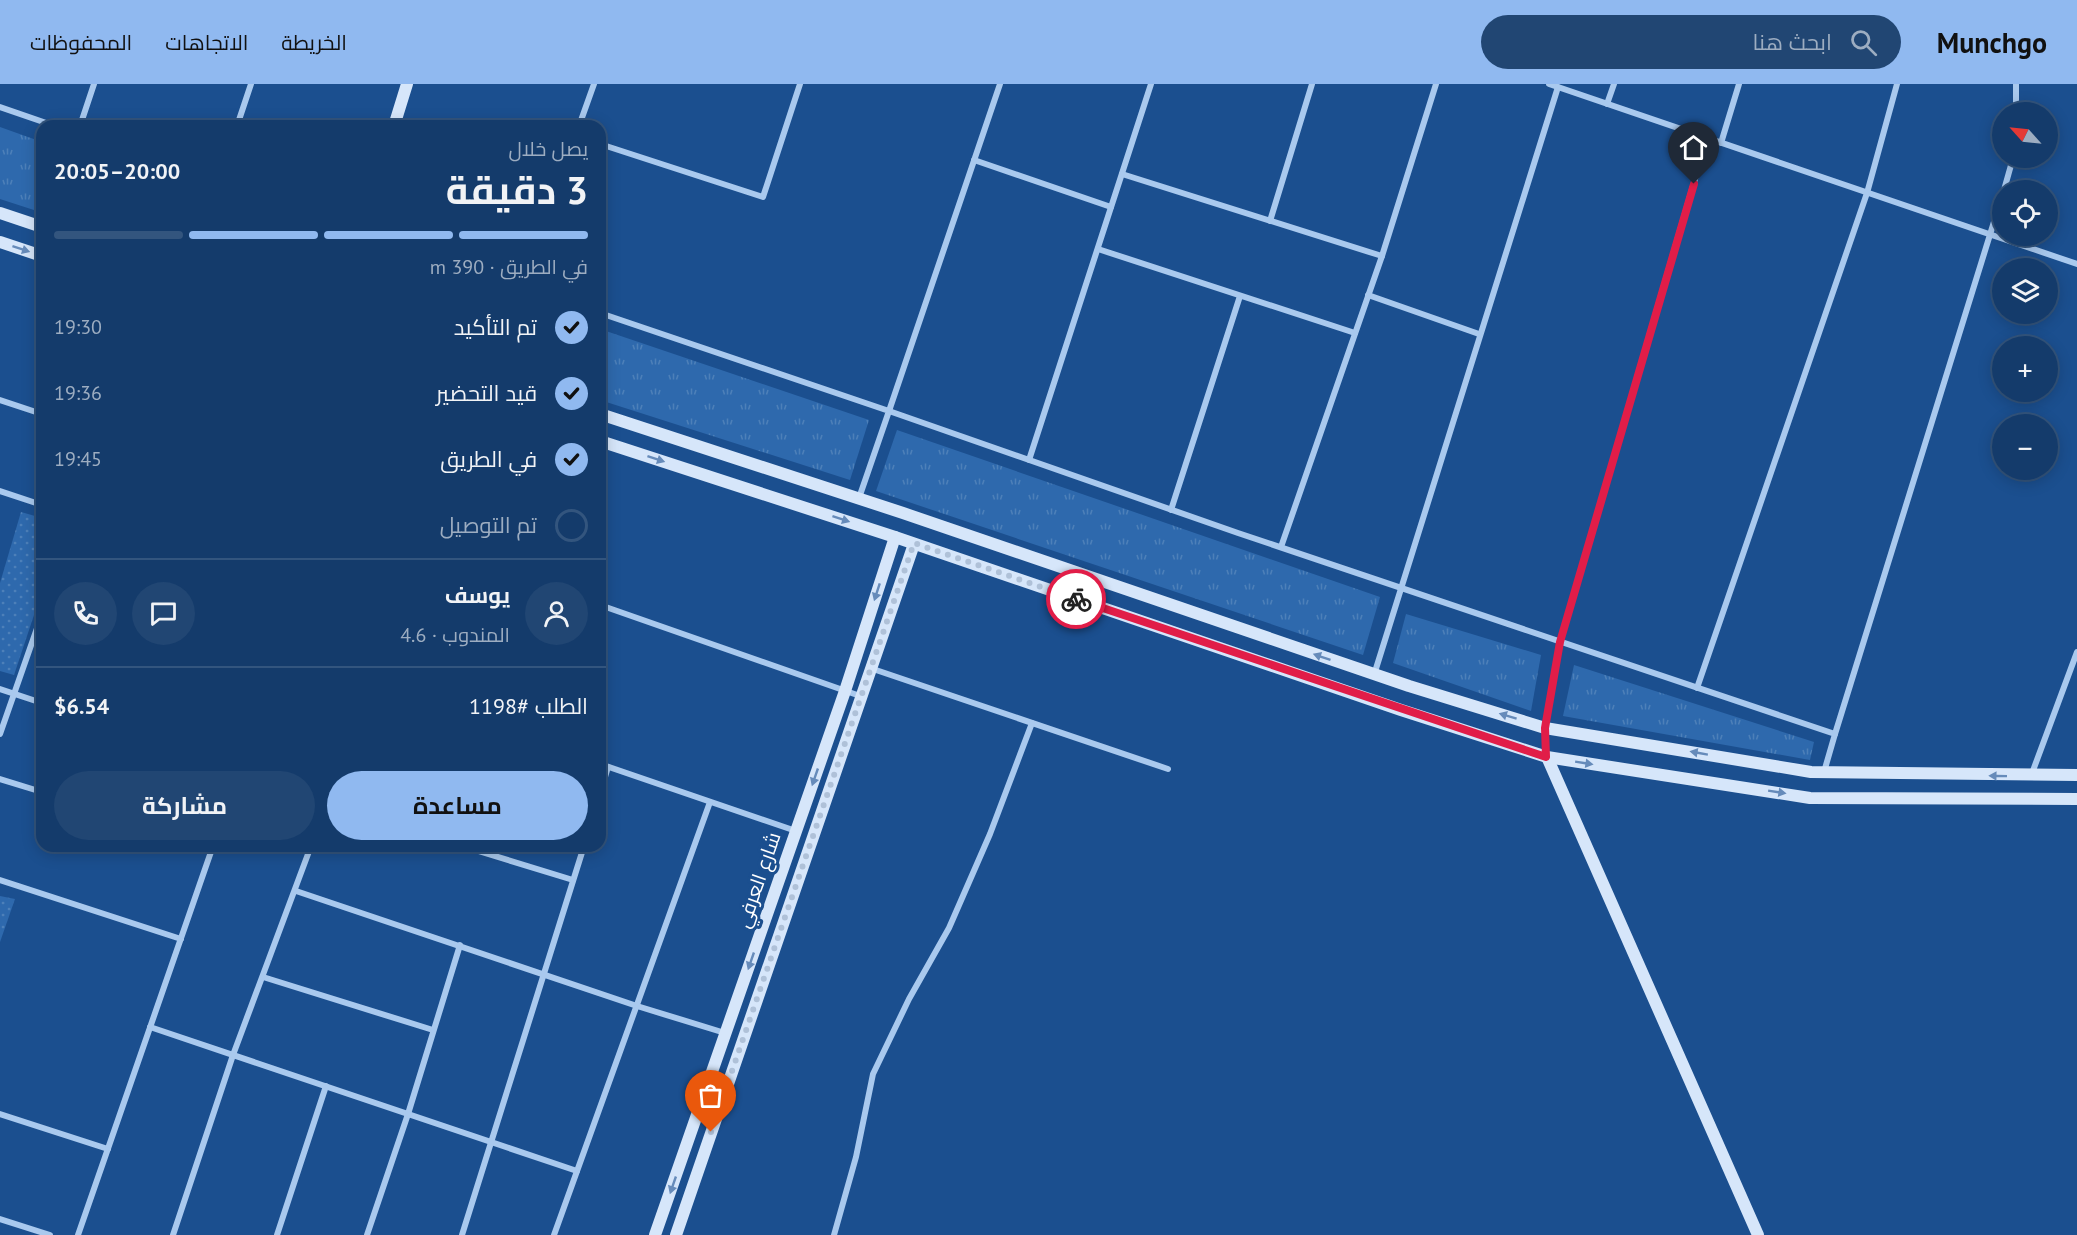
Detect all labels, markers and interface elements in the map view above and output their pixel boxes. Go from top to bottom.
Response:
search box [1481,15,1901,69]
text: Munchgo [1937,24,2047,61]
icon: search [1847,26,1880,59]
text: ابحث هنا [1752,28,1832,56]
text: المحفوظات [30,29,132,56]
text: الاتجاهات [165,29,248,56]
text: الخريطة [281,29,347,56]
north arrow [1992,102,2058,168]
map controls [1992,102,2058,480]
pin [1668,122,1719,184]
icon: home [1677,131,1710,164]
text: يصل خلال [508,136,588,162]
text: 20:00–20:05 [54,157,180,185]
text: 3 دقيقة [446,164,588,215]
button: locate [1992,180,2058,246]
one-way arrow [12,245,30,254]
text: في الطريق · 390 m [430,254,588,280]
button: layers [1992,258,2058,324]
icon: check [555,311,588,344]
text: تم التأكيد [454,313,537,341]
text: 19:30 [54,314,102,340]
button: + [1992,336,2058,402]
icon: check [555,377,588,410]
text: قيد التحضير [436,379,537,407]
text: 19:36 [54,380,102,406]
button: − [1992,414,2058,480]
icon: check [555,443,588,476]
text: في الطريق [440,445,537,473]
text: 19:45 [54,446,102,472]
one-way arrow [647,455,665,464]
text: تم التوصيل [440,511,537,539]
one-way arrow [832,515,850,525]
courier [1046,569,1106,629]
text: يوسف [445,581,510,609]
button: phone [54,582,117,645]
button: chat [132,582,195,645]
button: person [525,582,588,645]
icon: bike [1060,583,1093,616]
one-way arrow [872,584,881,602]
text: المندوب · 4.6 [400,622,510,648]
one-way arrow [1313,652,1331,661]
text: $6.54 [54,692,109,720]
text: الطلب #1198 [469,692,588,720]
one-way arrow [1499,711,1517,720]
one-way arrow [1689,749,1708,758]
one-way arrow [1575,759,1594,768]
one-way arrow [809,768,819,786]
button: مشاركة [54,771,315,840]
button: مساعدة [327,771,588,840]
one-way arrow [1988,771,2007,780]
one-way arrow [1768,788,1787,797]
street label: شارع العرفي [730,829,789,932]
one-way arrow [745,953,755,971]
pin [685,1070,736,1132]
icon: bag [694,1079,727,1112]
one-way arrow [667,1176,677,1194]

